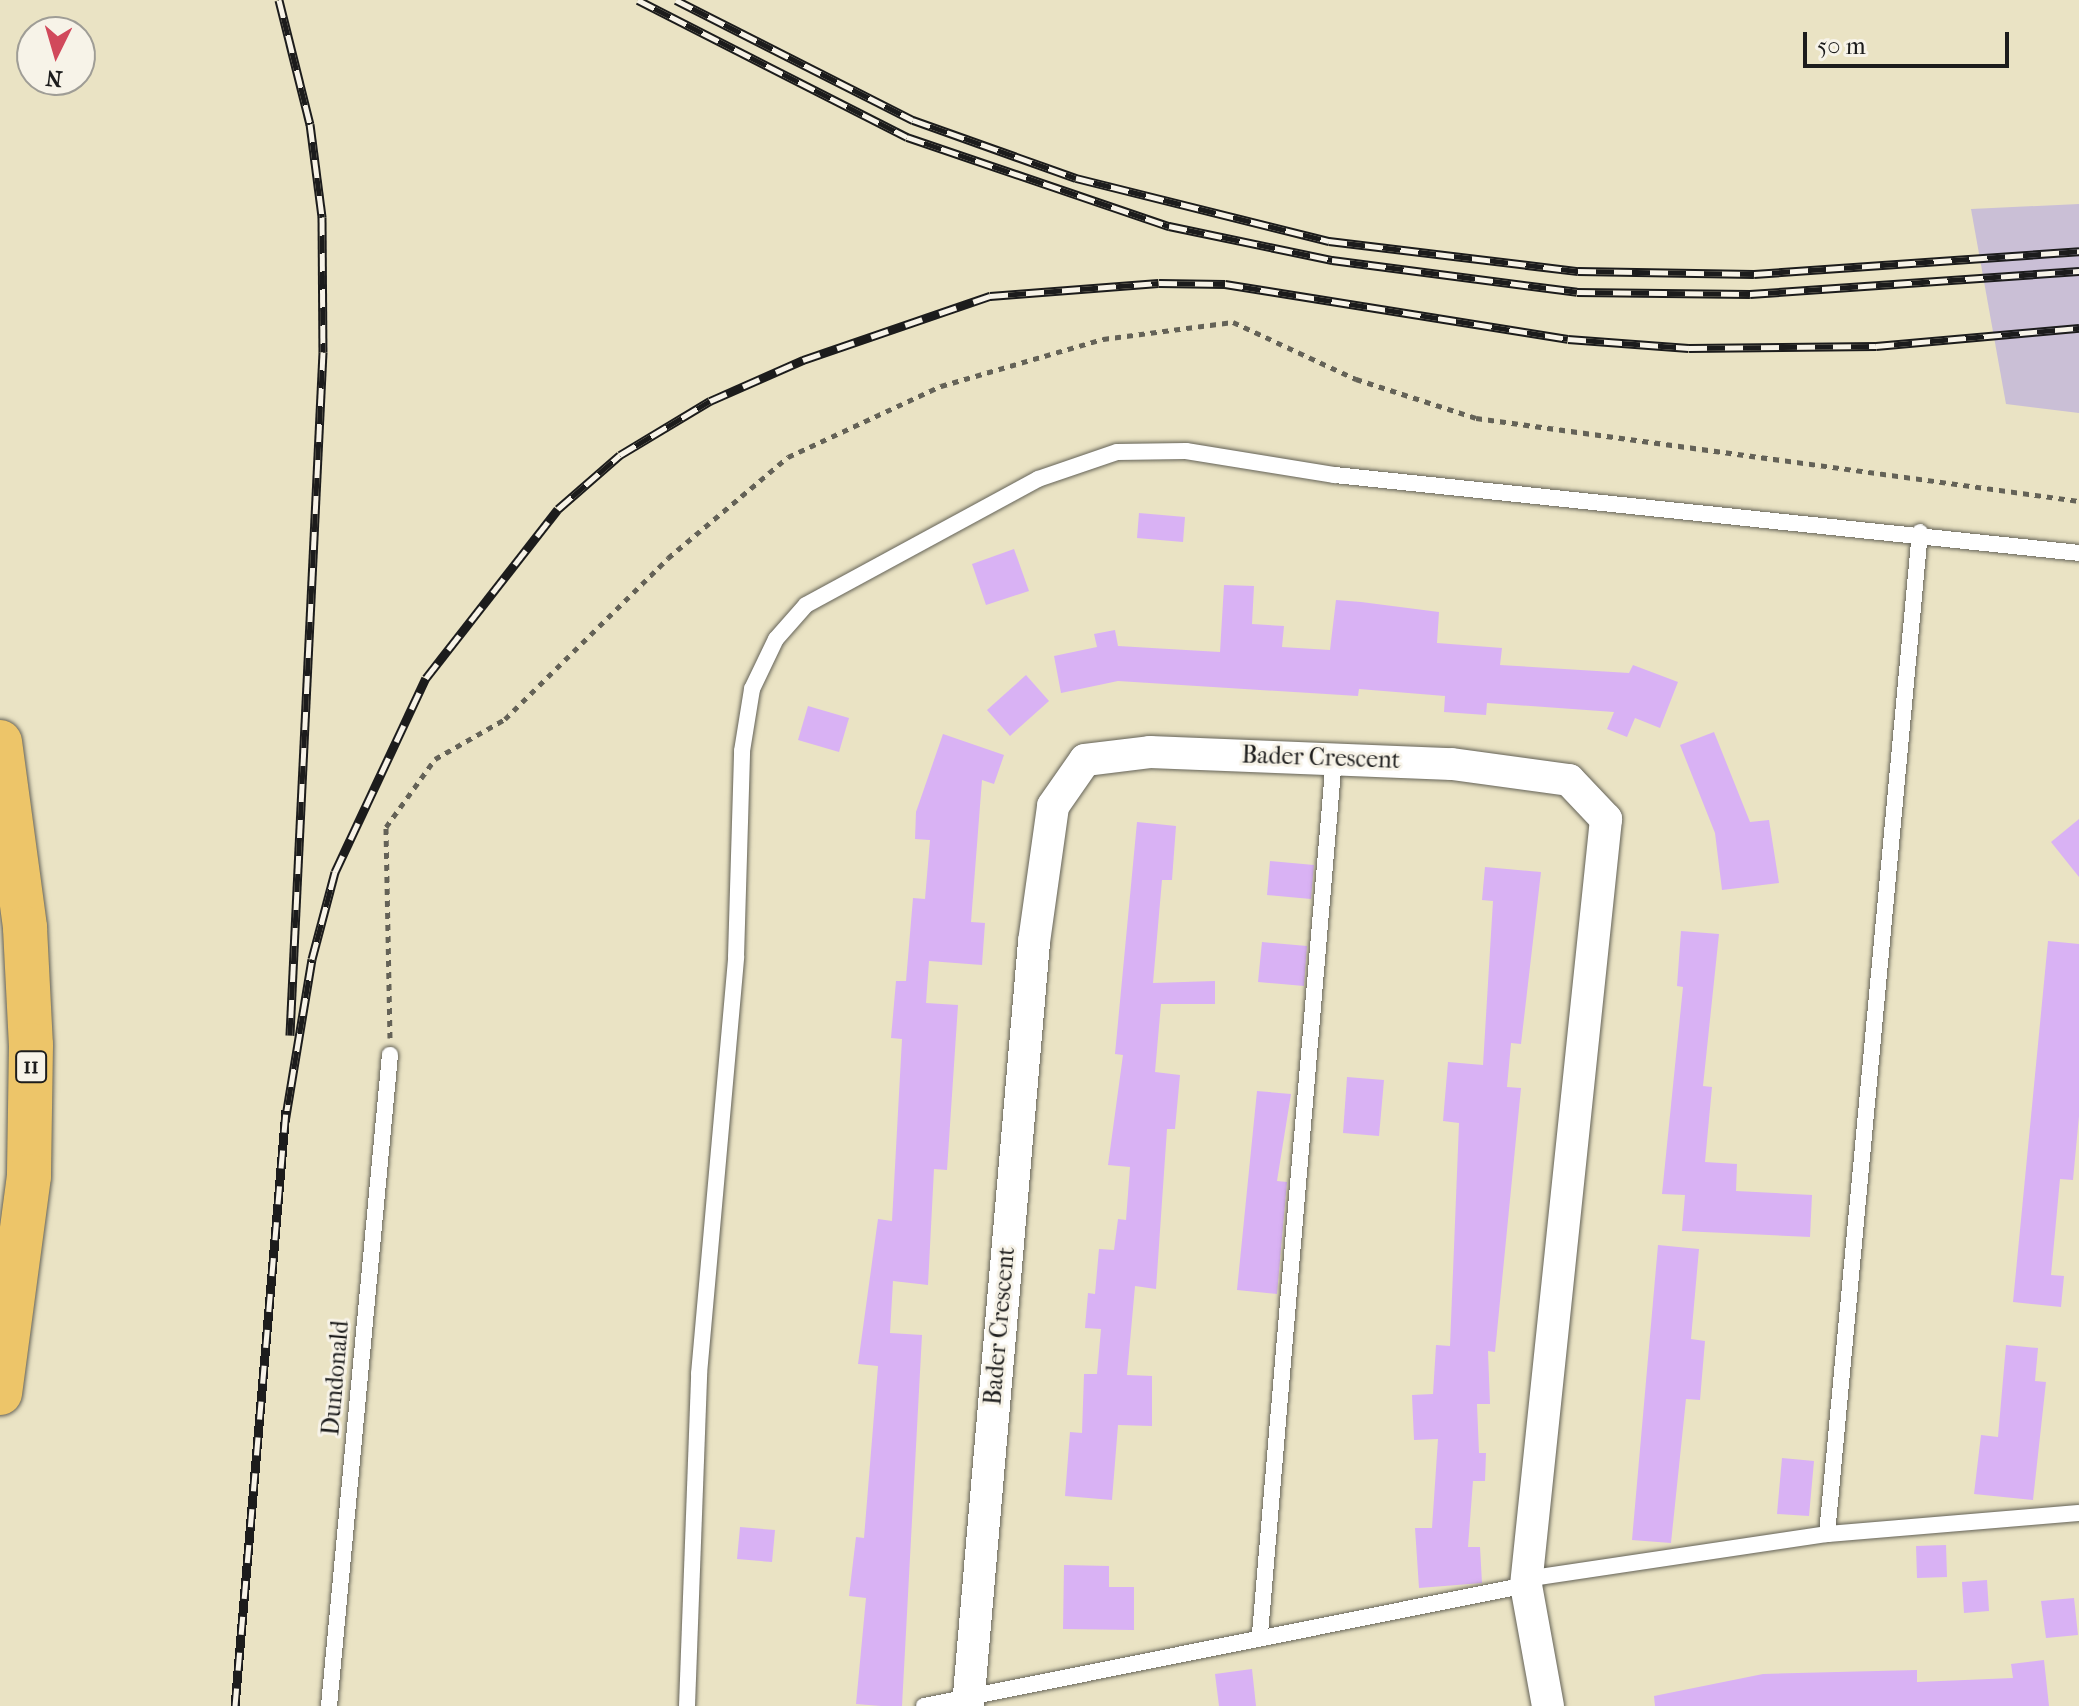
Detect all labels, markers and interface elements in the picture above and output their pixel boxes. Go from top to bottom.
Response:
north arrow [16,16,96,96]
scale bar [1807,16,2013,66]
text: 50 m [1817,32,1866,60]
text: N [45,64,64,92]
street label: Bader Crescent [1241,741,1401,775]
road number: 11 [15,1049,47,1085]
street label: Bader Crescent [979,1246,1021,1406]
street label: Dundonald [317,1319,355,1437]

